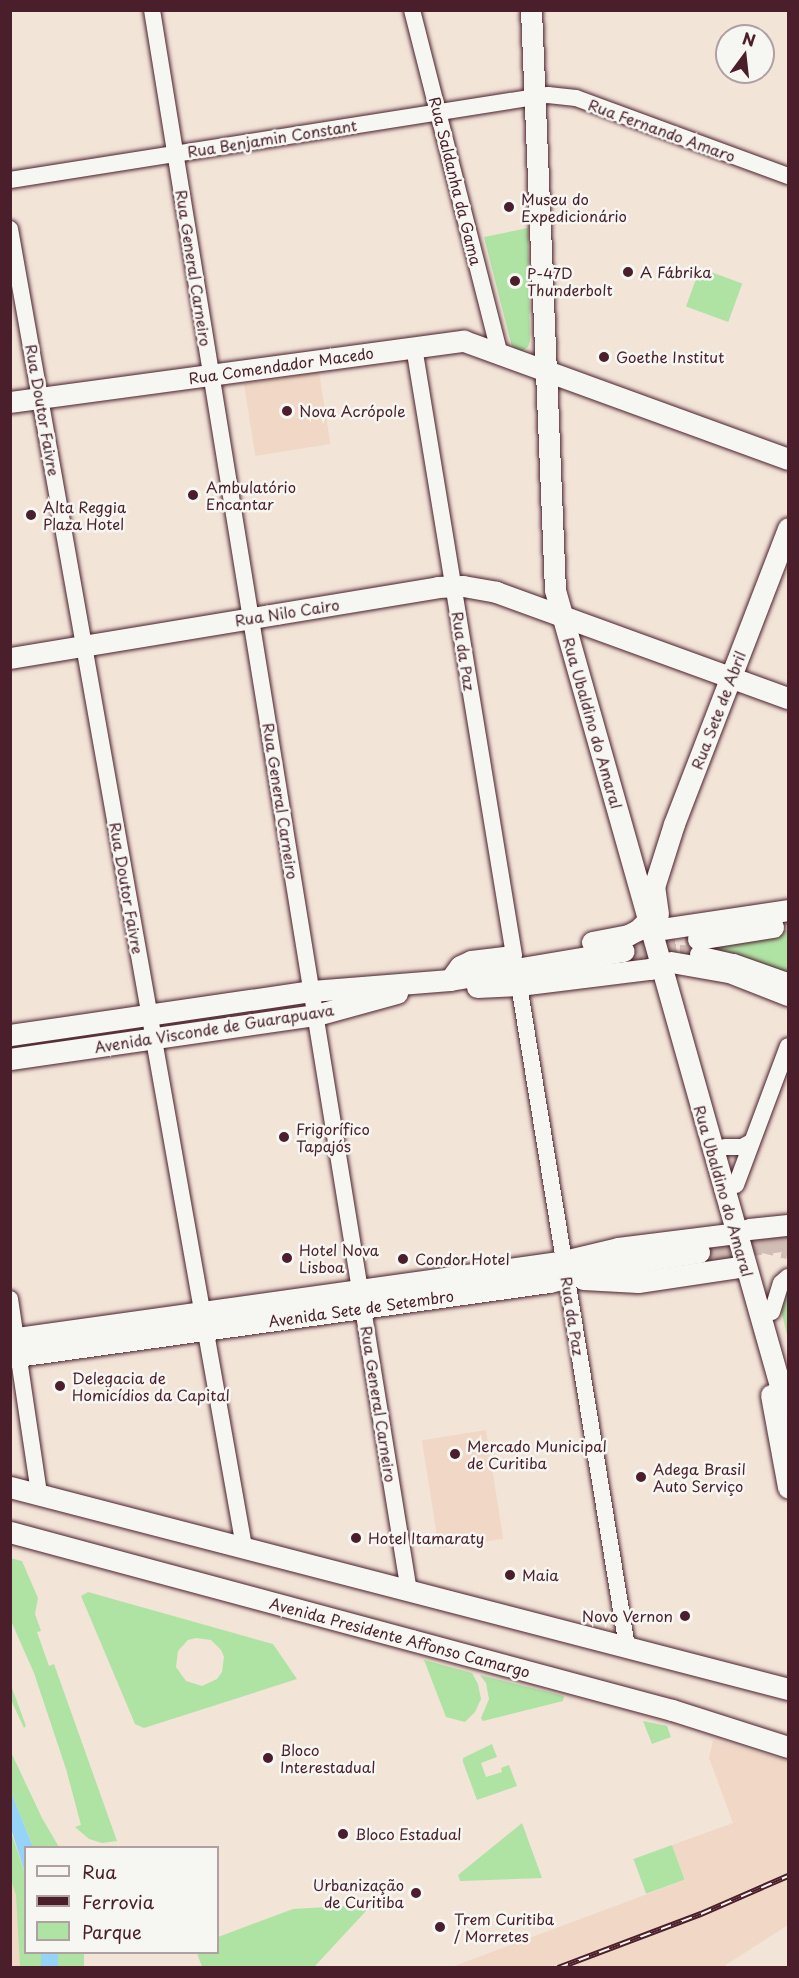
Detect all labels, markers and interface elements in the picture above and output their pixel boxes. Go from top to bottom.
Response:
north arrow [715,24,775,84]
text: N [740,25,758,52]
street label: Rua Saldanha da Gama [426,94,486,268]
street label: Rua Fernando Amaro [586,95,738,165]
street label: Rua Benjamin Constant [185,116,359,160]
street label: Rua General Carneiro [173,189,215,347]
place label: Museu do Expedicionário [521,189,627,224]
marker: Museu do Expedicionário [502,200,516,214]
place label: P-47D Thunderbolt [527,263,613,298]
place label: A Fábrika [640,263,711,281]
marker: A Fábrika [621,265,635,279]
marker: P-47D Thunderbolt [508,274,522,288]
street label: Rua Doutor Faivre [23,343,63,477]
street label: Rua Comendador Macedo [187,343,375,387]
place label: Goethe Institut [616,348,724,366]
marker: Goethe Institut [597,350,611,364]
place label: Nova Acrópole [299,402,406,420]
marker: Nova Acrópole [280,404,294,418]
place label: Ambulatório Encantar [206,477,296,512]
marker: Ambulatório Encantar [184,486,202,504]
place label: Alta Reggia Plaza Hotel [43,497,127,532]
marker: Alta Reggia Plaza Hotel [24,508,38,522]
street label: Rua Nilo Cairo [233,595,341,629]
street label: Rua da Paz [449,609,479,693]
street label: Rua Ubaldino do Amaral [560,635,626,811]
street label: Rua Sete de Abril [687,647,749,773]
street label: Rua General Carneiro [260,722,302,880]
street label: Rua Doutor Faivre [107,821,147,955]
street label: Avenida Visconde de Guarapuava [93,1000,335,1056]
street label: Rua Ubaldino do Amaral [691,1103,757,1279]
place label: Frigorífico Tapajós [296,1119,370,1154]
marker: Frigorífico Tapajós [277,1130,291,1144]
place label: Hotel Nova Lisboa [299,1240,379,1275]
place label: Condor Hotel [415,1250,510,1268]
marker: Hotel Nova Lisboa [280,1251,294,1265]
marker: Condor Hotel [396,1252,410,1266]
street label: Rua da Paz [558,1274,588,1358]
street label: Avenida Sete de Setembro [266,1286,456,1330]
street label: Rua General Carneiro [358,1325,400,1483]
place label: Delegacia de Homicídios da Capital [72,1368,231,1403]
marker: Delegacia de Homicídios da Capital [53,1379,67,1393]
place label: Mercado Municipal de Curitiba [467,1436,607,1471]
marker: Mercado Municipal de Curitiba [448,1447,462,1461]
place label: Adega Brasil Auto Serviço [653,1459,745,1494]
marker: Adega Brasil Auto Serviço [634,1470,648,1484]
place label: Hotel Itamaraty [368,1529,484,1547]
marker: Hotel Itamaraty [349,1531,363,1545]
place label: Maia [522,1566,559,1584]
marker: Maia [503,1568,517,1582]
street label: Avenida Presidente Affonso Camargo [268,1594,532,1680]
place label: Novo Vernon [582,1607,673,1625]
marker: Novo Vernon [678,1609,692,1623]
place label: Bloco Interestadual [280,1740,375,1775]
marker: Bloco Interestadual [261,1751,275,1765]
place label: Bloco Estadual [355,1825,461,1843]
marker: Bloco Estadual [336,1827,350,1841]
legend [24,1846,219,1954]
text: Rua [82,1858,117,1885]
place label: Urbanização de Curitiba [313,1875,404,1910]
marker: Urbanização de Curitiba [409,1886,423,1900]
text: Ferrovia [82,1888,154,1915]
place label: Trem Curitiba / Morretes [454,1909,555,1944]
text: Parque [82,1918,142,1945]
marker: Trem Curitiba / Morretes [431,1918,449,1936]

